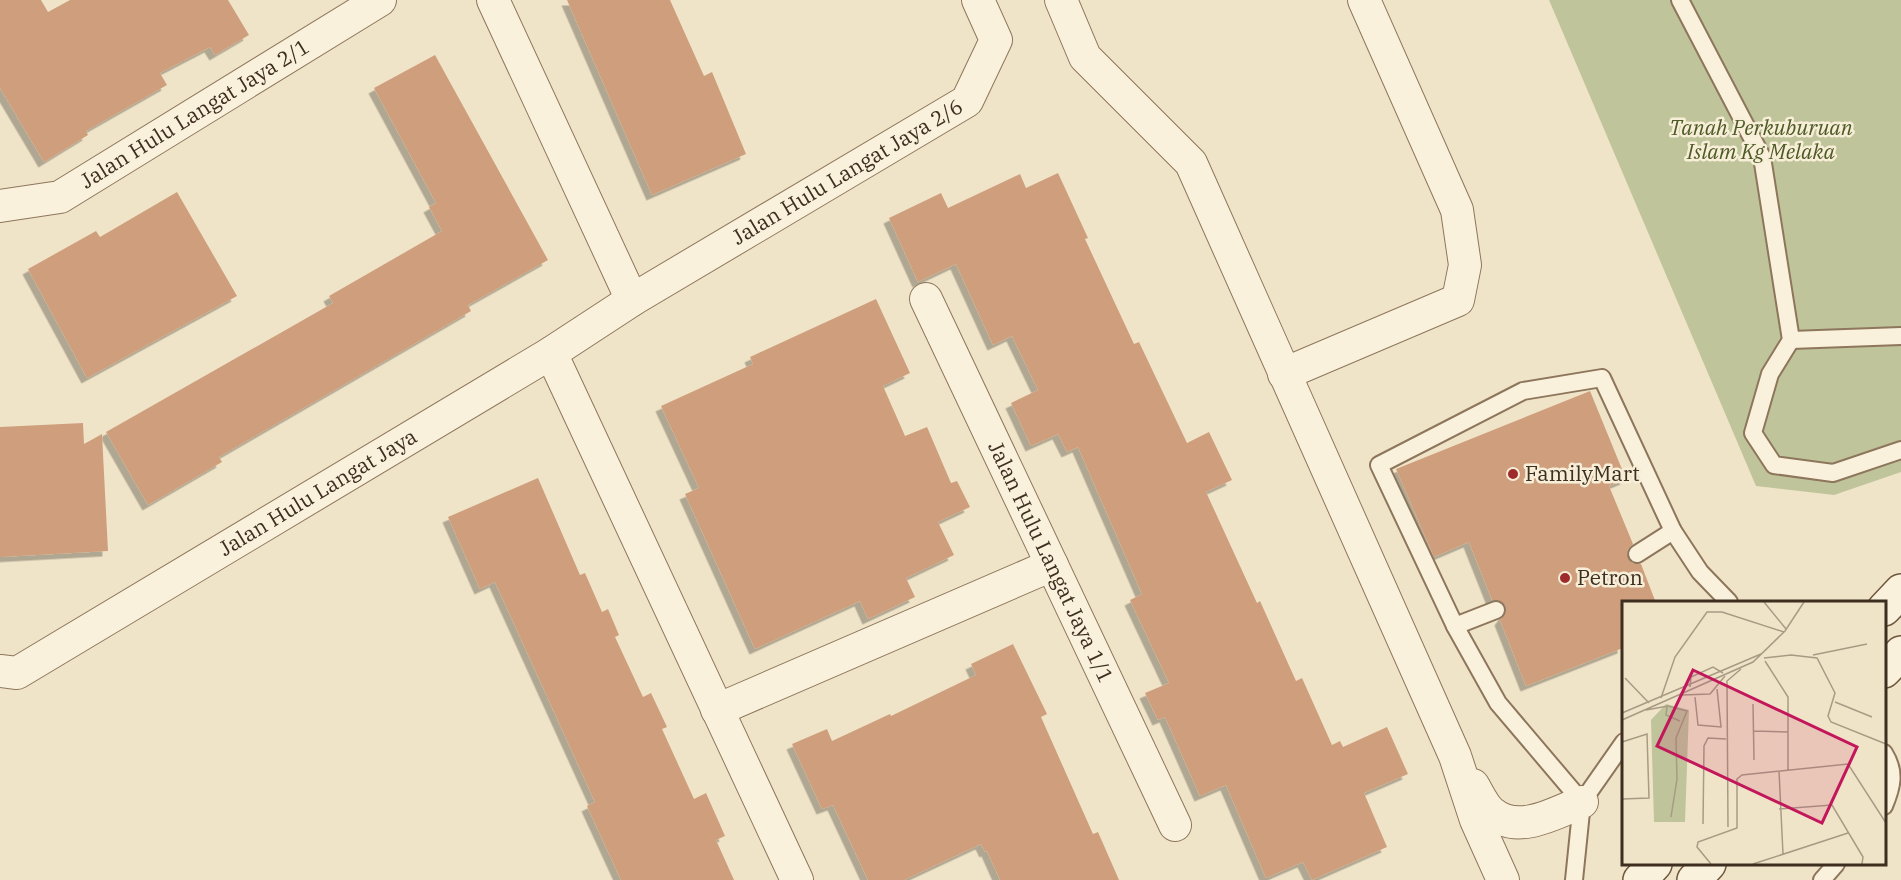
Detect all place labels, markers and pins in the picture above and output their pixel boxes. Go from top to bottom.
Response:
place label: FamilyMart [1525,459,1640,487]
marker: FamilyMart [1506,467,1520,481]
place label: Petron [1577,563,1643,591]
marker: Petron [1558,571,1572,585]

